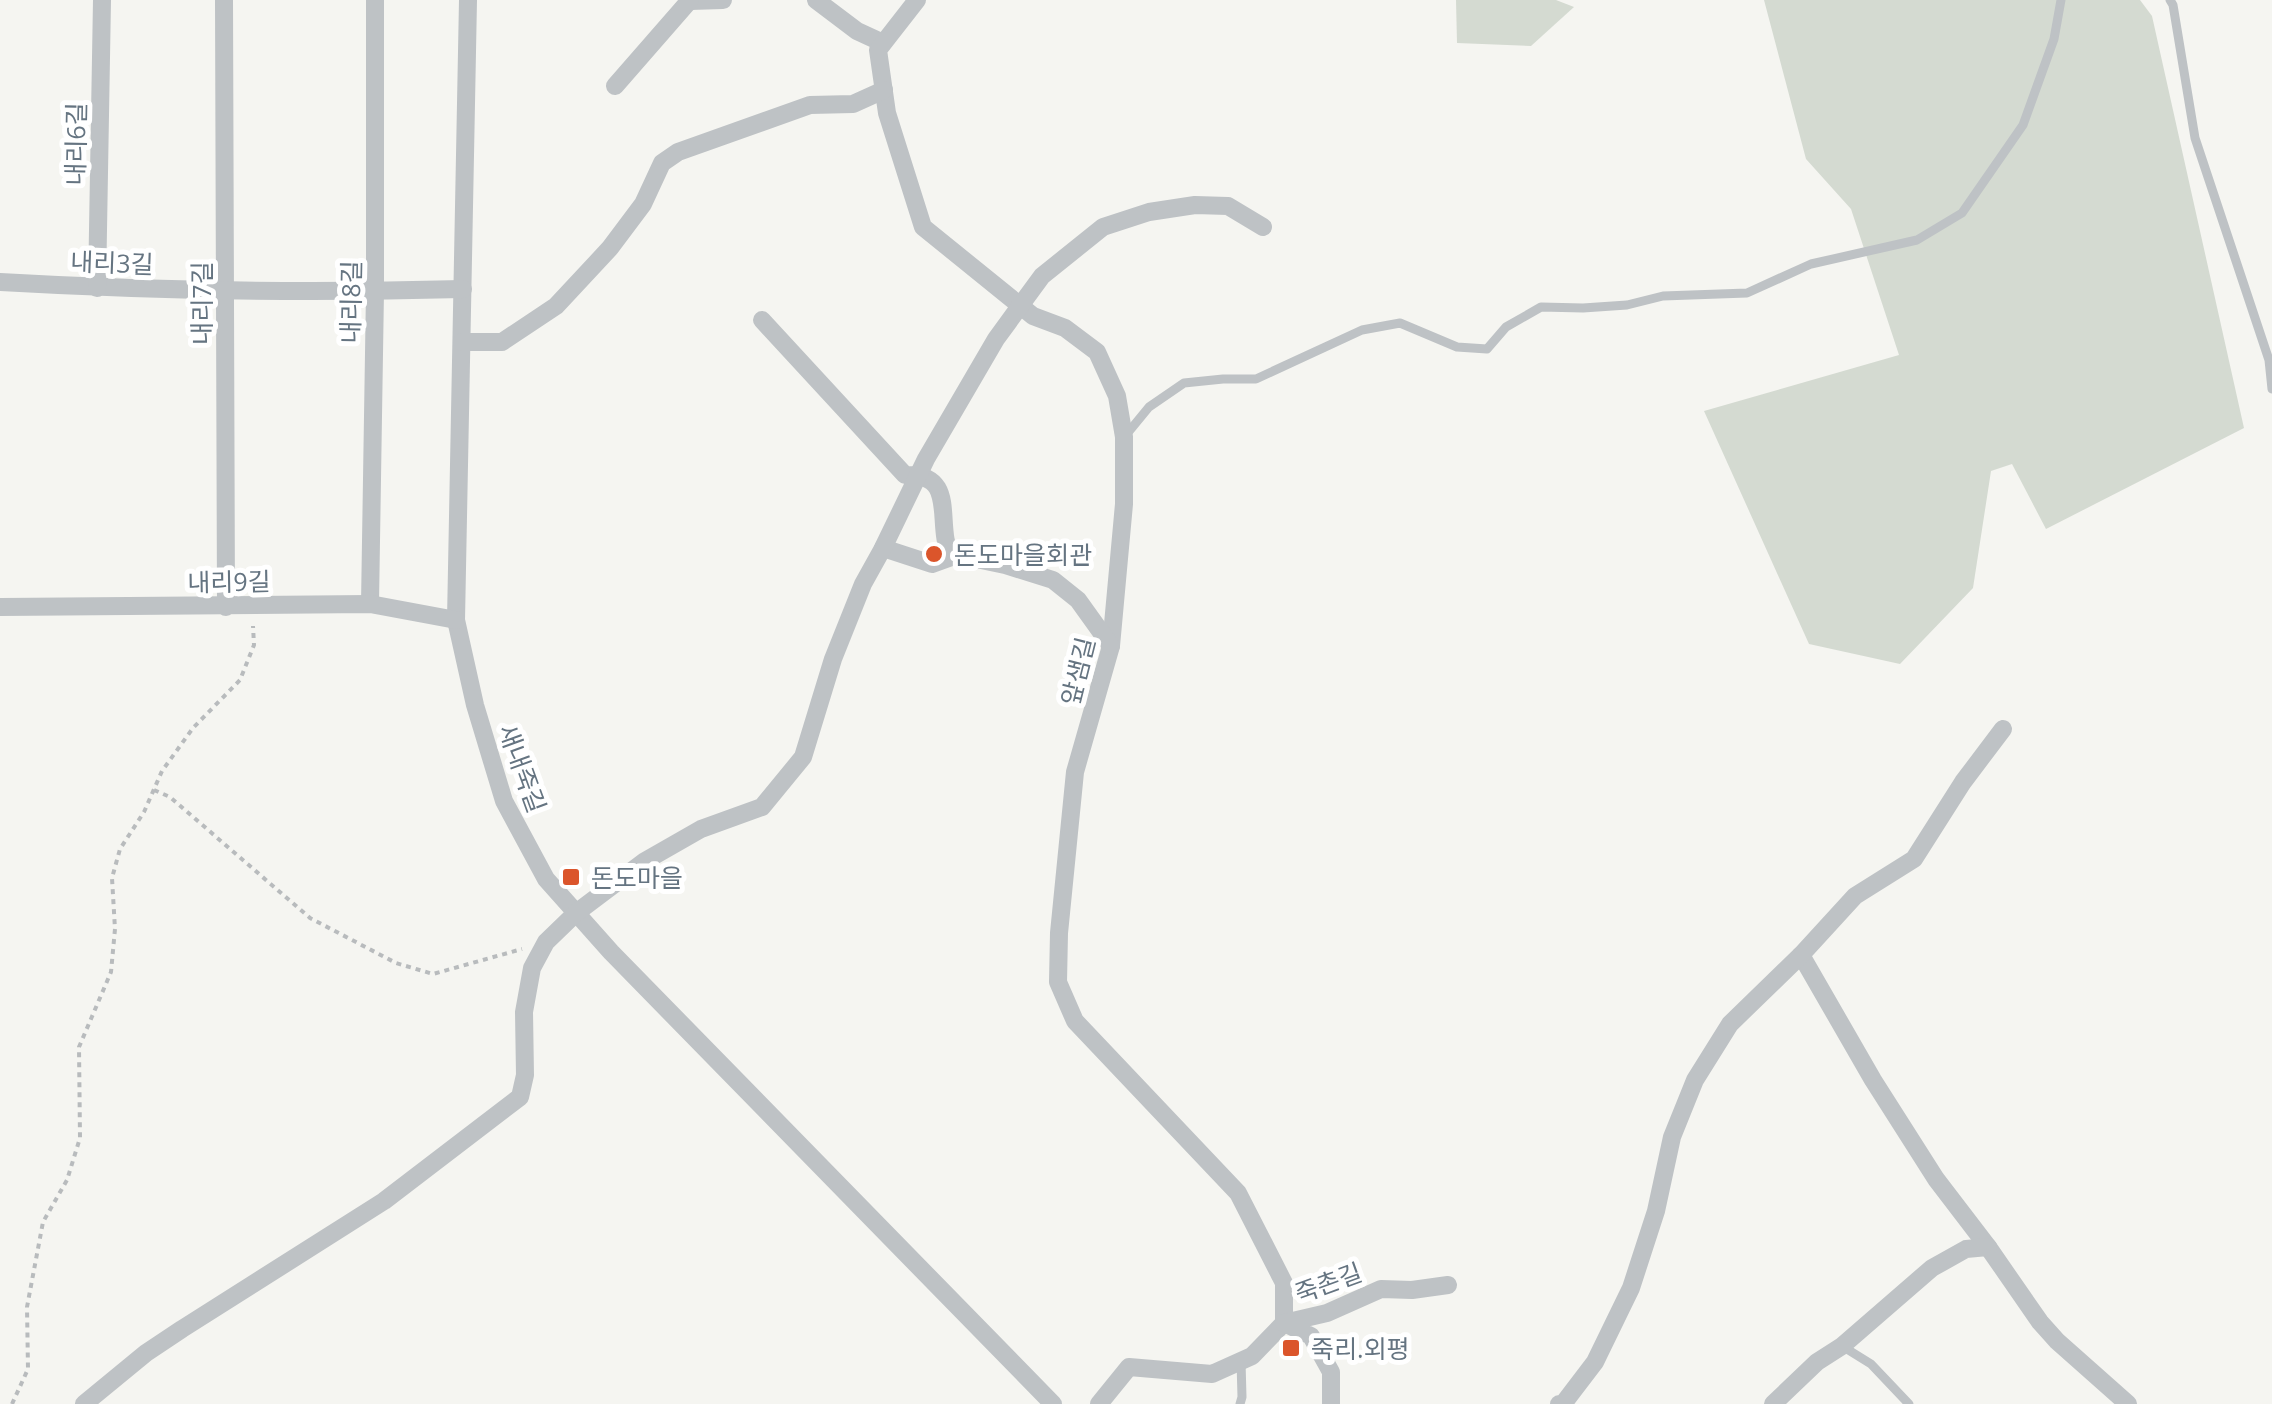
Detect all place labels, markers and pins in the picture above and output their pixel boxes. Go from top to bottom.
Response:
place label: 돈도마을회관 [954,537,1092,571]
marker: 돈도마을회관 [923,543,945,565]
place label: 돈도마을 [591,860,683,894]
marker: 돈도마을 [560,866,582,888]
place label: 죽리.외평 [1311,1331,1410,1365]
marker: 죽리.외평 [1280,1337,1302,1359]

